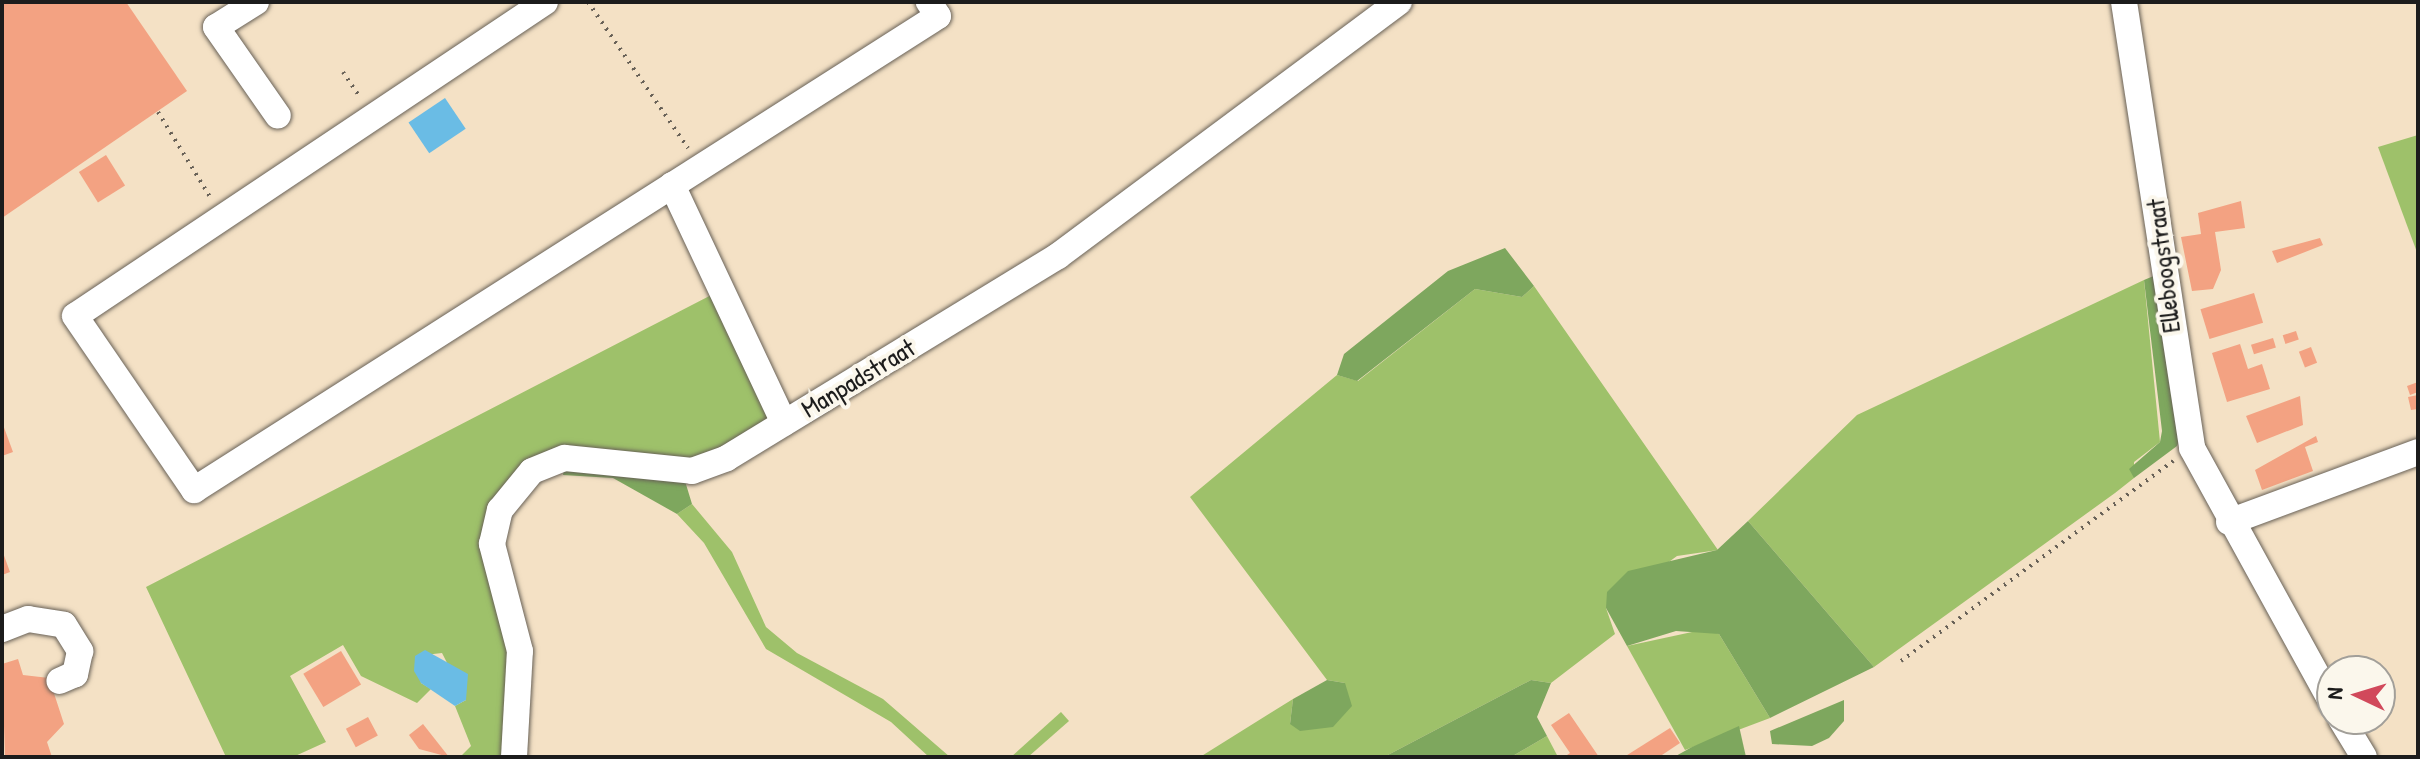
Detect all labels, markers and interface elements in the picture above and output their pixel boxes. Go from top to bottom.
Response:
street label: Elleboogstraat [2139,197,2187,335]
street label: Manpadstraat [795,332,921,424]
north arrow [2316,655,2396,735]
text: N [2319,687,2349,700]

